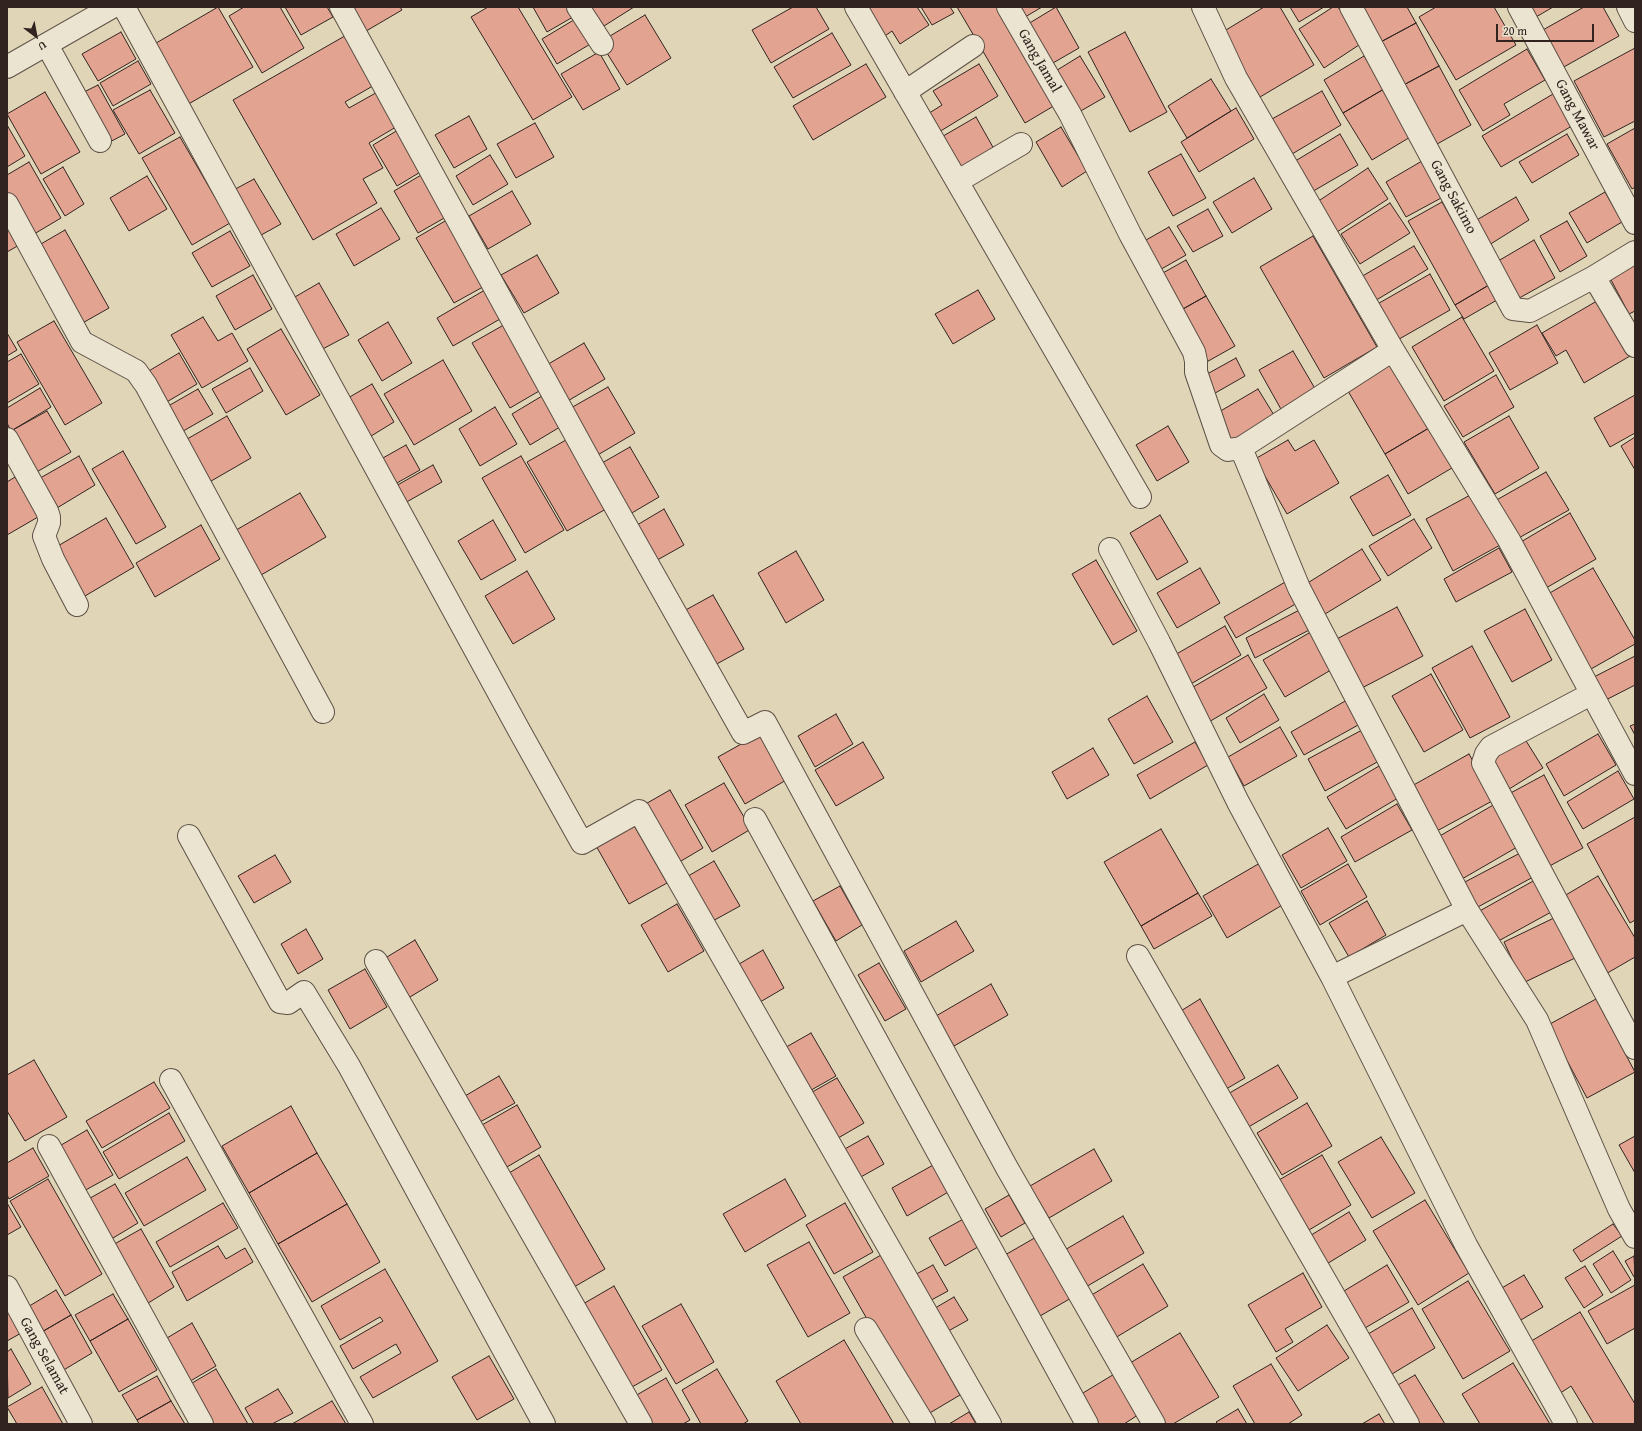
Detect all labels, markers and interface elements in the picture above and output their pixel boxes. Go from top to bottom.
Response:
north arrow [16,16,56,56]
scale bar [1498,16,1596,42]
text: 20 m [1503,22,1527,39]
street label: Gang Jamal [1014,26,1064,96]
text: U [35,37,50,55]
street label: Gang Mawar [1551,76,1603,154]
street label: Gang Sakimo [1426,157,1480,237]
street label: Gang Selamat [15,1314,73,1398]

